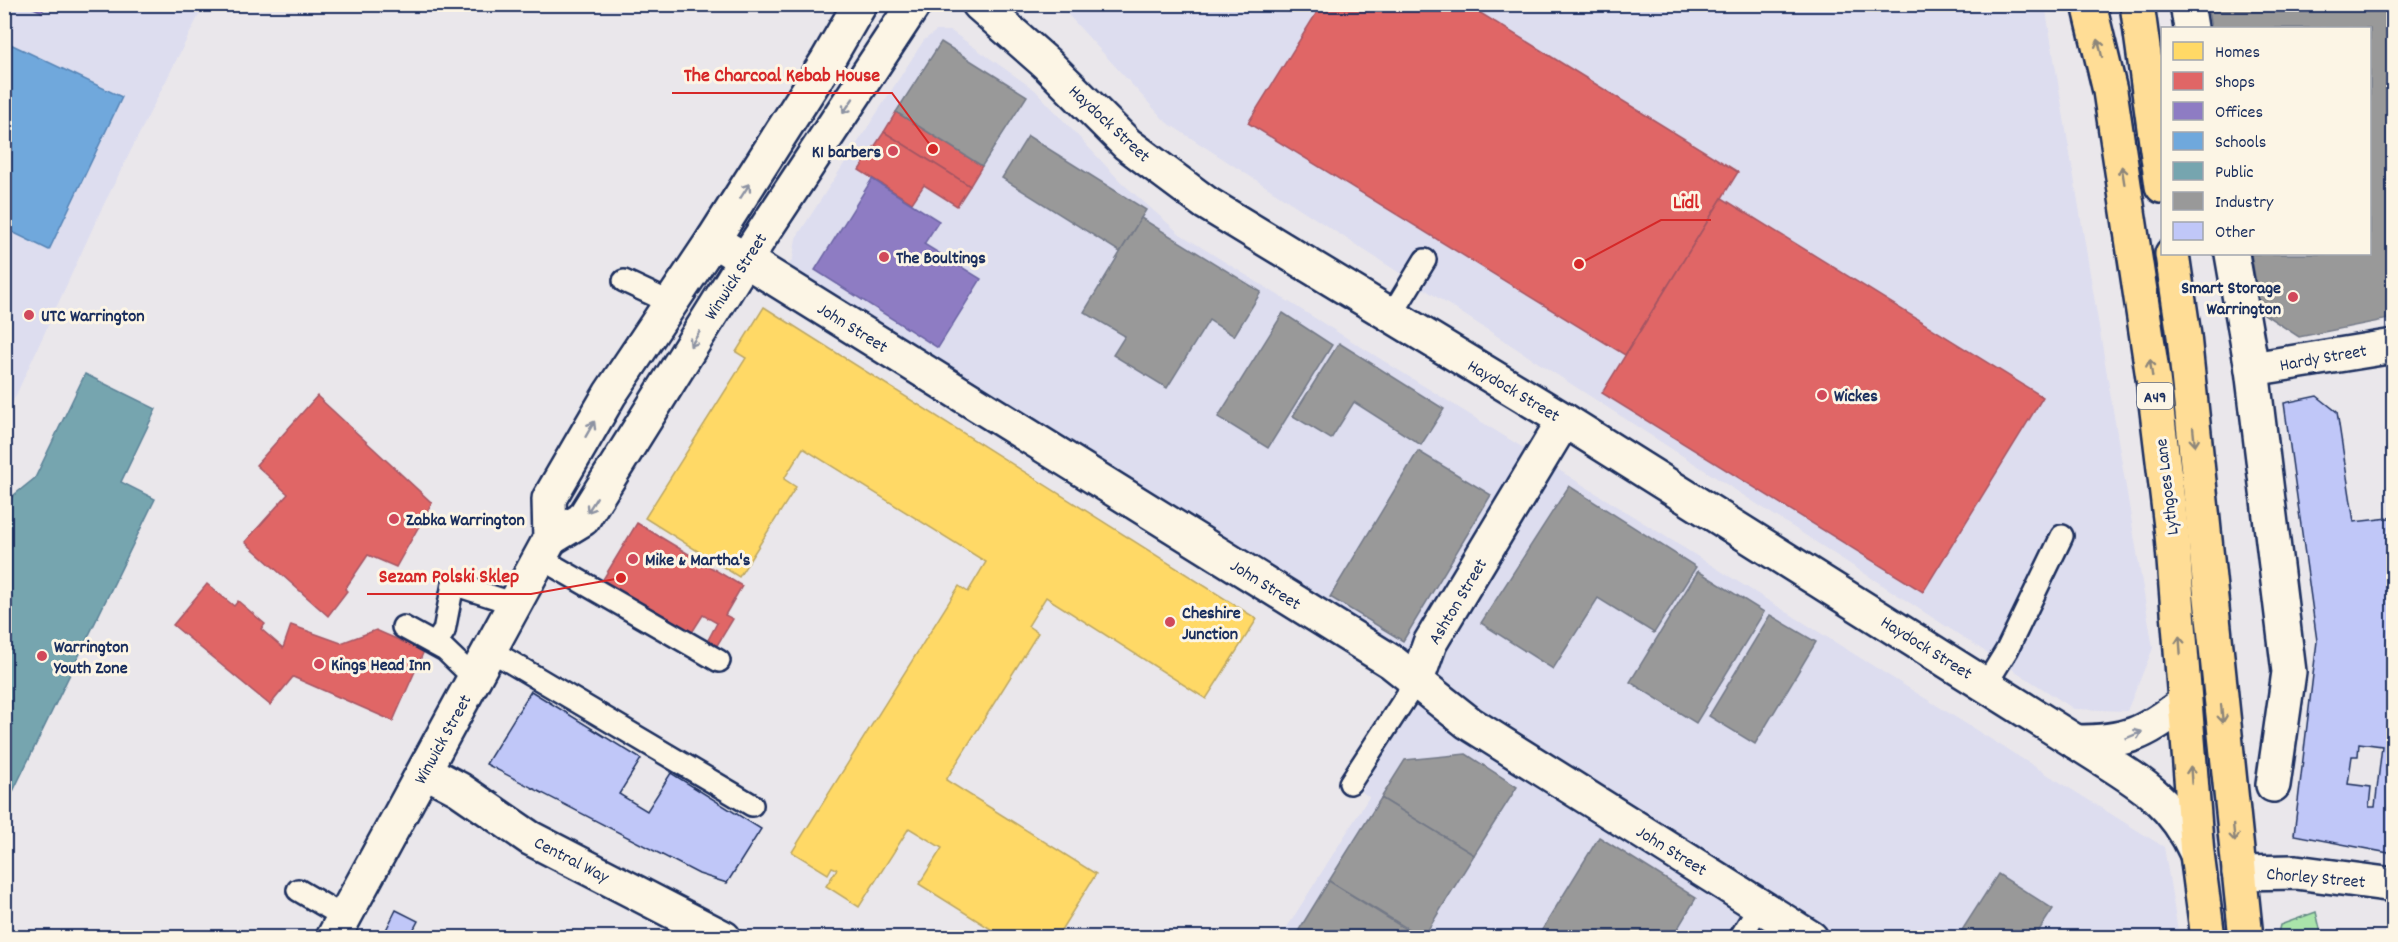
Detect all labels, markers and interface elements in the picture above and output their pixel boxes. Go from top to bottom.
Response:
legend [2161,27,2371,255]
one-way arrow [2093,39,2105,58]
text: Homes [2215,41,2260,66]
callout: The Charcoal Kebab House [672,55,892,93]
text: The Charcoal Kebab House [684,63,880,91]
text: Shops [2215,71,2255,96]
street label: Haydock Street [1062,80,1155,170]
one-way arrow [841,97,853,114]
text: Offices [2215,101,2263,126]
text: Schools [2215,131,2266,156]
place label: K1 barbers [812,141,881,166]
marker: K1 barbers [886,144,900,158]
text: Public [2215,161,2254,186]
one-way arrow [2117,165,2128,185]
one-way arrow [738,182,751,199]
callout: Lidl [1661,182,1711,220]
text: Lidl [1673,190,1699,218]
text: Industry [2215,191,2274,216]
text: Other [2215,221,2255,246]
street label: Winwick Street [700,229,775,326]
place label: The Boultings [896,247,986,272]
marker: The Boultings [877,250,891,264]
place label: Smart Storage Warrington [2181,277,2281,323]
marker: Smart Storage Warrington [2286,290,2300,304]
street label: John Street [812,298,892,361]
place label: UTC Warrington [41,305,144,330]
marker: UTC Warrington [22,308,36,322]
one-way arrow [688,331,701,348]
street label: Hardy Street [2278,339,2369,379]
street label: Haydock Street [1462,355,1564,430]
one-way arrow [2146,358,2157,378]
road number: A49 [2137,383,2173,409]
place label: Wickes [1834,385,1878,410]
marker: Wickes [1815,388,1829,402]
one-way arrow [584,421,596,438]
one-way arrow [2189,426,2200,446]
street label: Lythgoes Lane [2150,437,2187,536]
one-way arrow [586,496,598,513]
place label: Zabka Warrington [406,509,525,534]
marker: Zabka Warrington [387,512,401,526]
place label: Mike & Martha's [645,549,751,574]
marker: Mike & Martha's [626,552,640,566]
street label: Ashton Street [1424,554,1495,650]
street label: John Street [1225,555,1305,618]
callout: Sezam Polski Sklep [367,556,531,594]
text: Sezam Polski Sklep [379,564,519,592]
place label: Cheshire Junction [1182,602,1241,648]
street label: Haydock Street [1875,611,1977,687]
marker: Cheshire Junction [1163,615,1177,629]
place label: Warrington Youth Zone [53,636,129,682]
one-way arrow [2174,636,2185,656]
marker: Warrington Youth Zone [35,649,49,663]
place label: Kings Head Inn [331,654,431,679]
marker: Kings Head Inn [312,657,326,671]
street label: Winwick Street [409,690,479,790]
one-way arrow [2217,704,2228,724]
one-way arrow [2124,729,2142,740]
one-way arrow [2185,765,2196,785]
street label: John Street [1631,821,1711,884]
one-way arrow [2229,823,2240,843]
street label: Central Way [529,832,613,891]
street label: Chorley Street [2265,863,2367,896]

